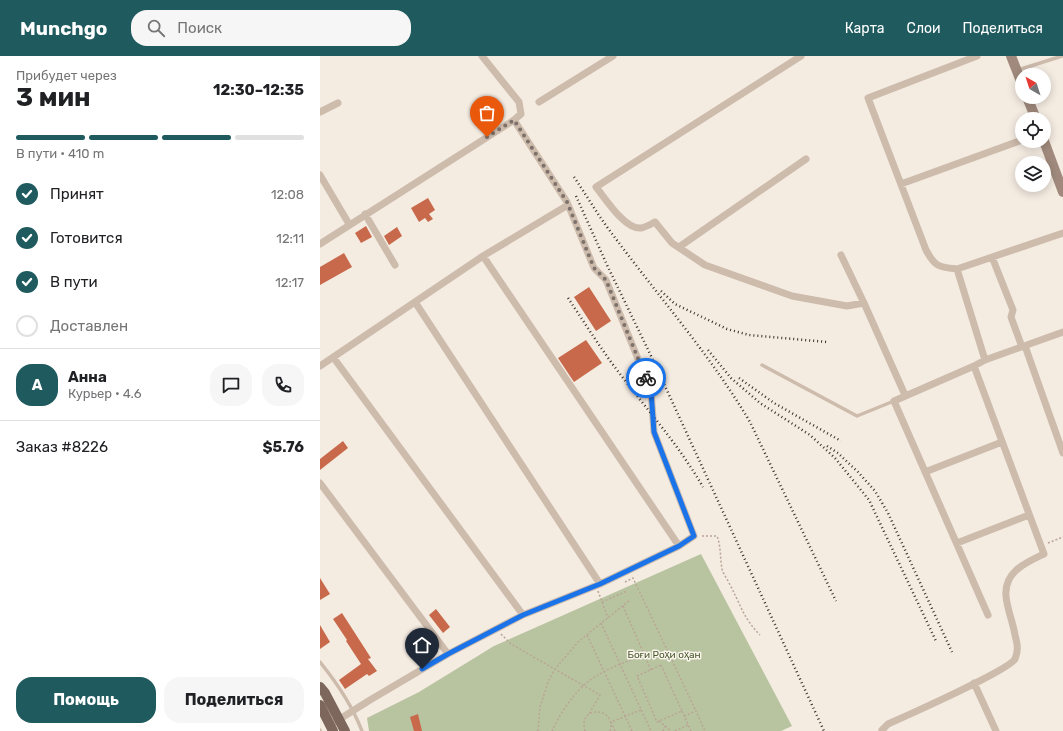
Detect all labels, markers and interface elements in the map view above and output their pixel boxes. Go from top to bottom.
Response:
search box [131,10,411,46]
text: Munchgo [20,17,107,40]
icon: search [145,17,167,39]
text: Поиск [177,19,222,37]
text: Карта [845,20,885,37]
text: Слои [907,20,941,37]
text: Поделиться [963,20,1043,37]
text: Прибудет через [16,68,117,83]
north arrow [1015,68,1051,104]
map controls [1015,68,1051,192]
text: 12:30–12:35 [213,81,304,99]
text: 3 мин [16,82,91,113]
pin [470,96,504,137]
icon: bag [476,102,498,124]
button: locate [1015,112,1051,148]
text: В пути · 410 m [16,146,104,161]
button: layers [1015,156,1051,192]
icon: check [16,183,38,205]
text: Принят [50,185,104,203]
text: 12:08 [271,187,304,202]
icon: check [16,227,38,249]
text: Готовится [50,229,123,247]
text: 12:11 [276,231,304,246]
icon: check [16,271,38,293]
text: В пути [50,273,98,291]
text: 12:17 [275,275,304,290]
text: Доставлен [50,317,128,335]
courier [626,358,666,398]
button: chat [210,364,252,406]
button: phone [262,364,304,406]
icon: bike [635,367,657,389]
text: Анна [68,368,107,386]
text: А [32,376,42,394]
text: Курьер · 4.6 [68,386,142,401]
text: Заказ #8226 [16,438,108,456]
text: $5.76 [263,438,304,456]
pin [405,628,439,669]
icon: home [411,634,433,656]
park label: Боғи Роҳи оҳан [627,649,701,661]
button: Помощь [16,677,156,723]
button: Поделиться [164,677,304,723]

